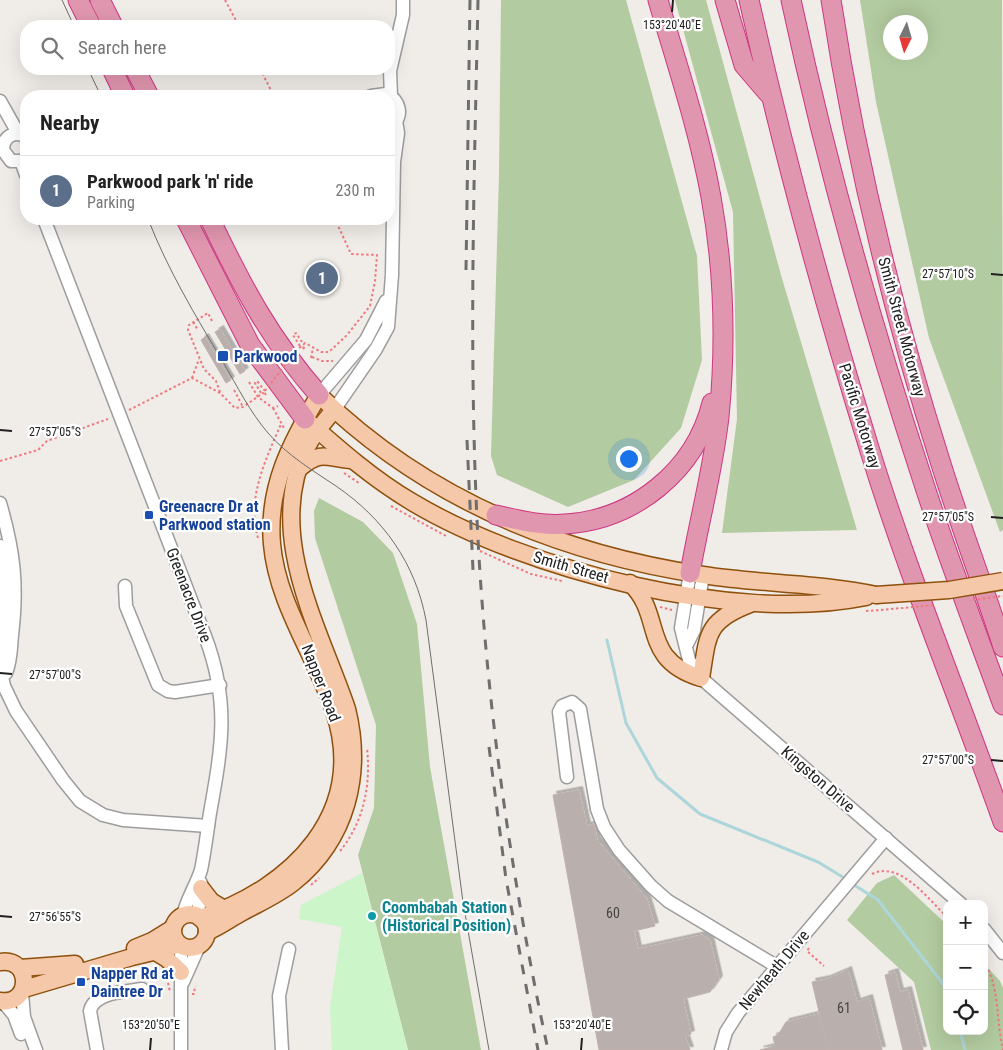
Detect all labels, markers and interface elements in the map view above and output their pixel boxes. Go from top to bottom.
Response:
north arrow [883,15,928,60]
text: 153°20'40"E [643,18,701,32]
search box [20,20,395,75]
icon: search [38,34,66,62]
text: Search here [78,36,166,59]
text: Nearby [40,111,99,135]
text: Parkwood park 'n' ride [87,170,253,193]
text: 1 [52,181,60,200]
text: 230 m [336,181,375,200]
text: Parking [87,193,135,212]
street label: Smith Street Motorway [874,255,930,399]
pin: 1 [306,259,338,297]
text: 27°57'10"S [922,267,974,281]
place label: Parkwood [234,347,298,366]
marker: Parkwood [216,349,230,363]
street label: Pacific Motorway [835,361,885,471]
text: 27°57'05"S [29,425,81,439]
your location [616,446,642,472]
place label: Greenacre Dr at Parkwood station [159,497,271,534]
marker: Greenacre Dr at Parkwood station [143,509,155,521]
text: 27°57'05"S [922,510,974,524]
street label: Greenacre Drive [162,545,216,645]
street label: Smith Street [531,547,611,587]
street label: Napper Road [298,642,344,724]
text: 27°57'00"S [29,668,81,682]
street label: Kingston Drive [777,742,859,816]
text: 27°57'00"S [922,753,974,767]
place label: Coombabah Station (Historical Position) [382,898,511,935]
map controls [943,900,988,1035]
button: + [943,900,988,945]
house number: 60 [606,905,620,921]
text: 27°56'55"S [29,910,81,924]
marker: Coombabah Station (Historical Position) [366,910,378,922]
street label: Newheath Drive [735,926,813,1014]
button: − [943,945,988,990]
place label: Napper Rd at Daintree Dr [91,964,174,1001]
marker: Napper Rd at Daintree Dr [75,976,87,988]
button: locate [943,990,988,1035]
house number: 61 [837,1000,851,1016]
text: 153°20'50"E [122,1018,180,1032]
text: 153°20'40"E [553,1018,611,1032]

